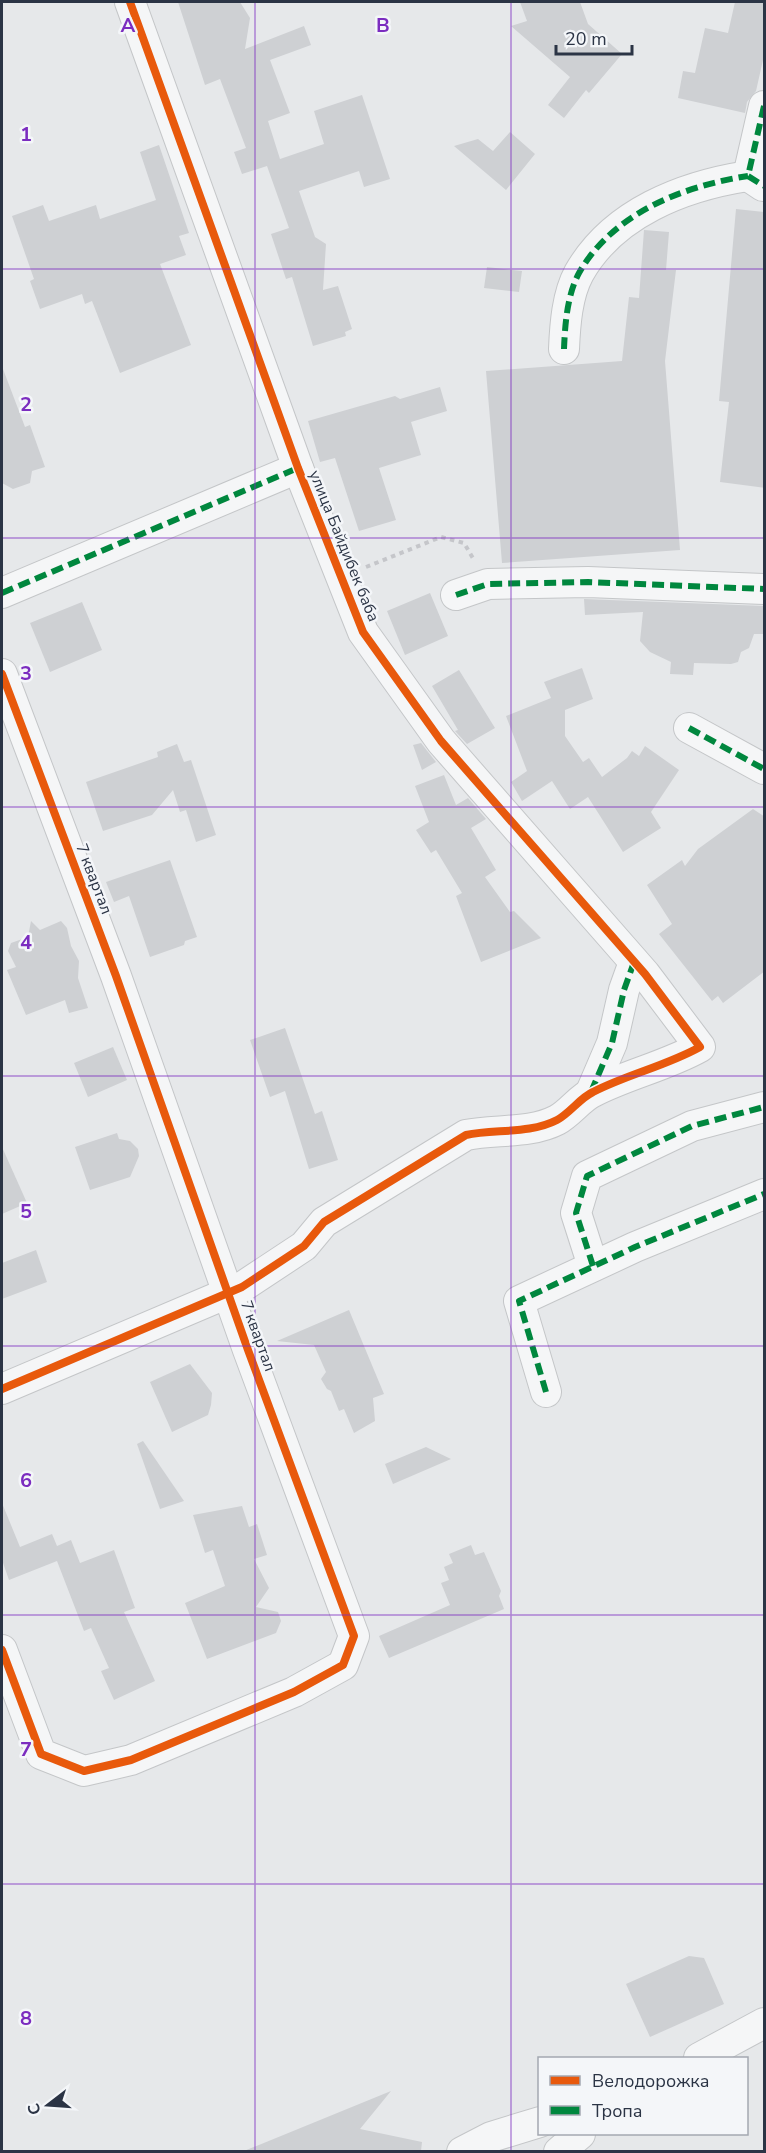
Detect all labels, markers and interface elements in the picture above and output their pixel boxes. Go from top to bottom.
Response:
text: A [121,12,136,39]
text: B [376,12,390,39]
scale bar [556,18,632,56]
text: 20 m [565,27,607,51]
text: 1 [20,121,32,148]
text: 2 [20,391,32,418]
street label: улица Байдибек баба [304,467,384,625]
text: 3 [20,660,32,687]
street label: 7 квартал [70,841,118,917]
text: 4 [20,929,32,956]
text: 5 [20,1198,32,1225]
street label: 7 квартал [235,1298,281,1374]
text: 6 [20,1467,32,1494]
text: 7 [20,1736,32,1763]
text: 8 [20,2005,32,2032]
legend [538,2057,748,2135]
text: Велодорожка [592,2069,709,2093]
north arrow [18,2075,78,2135]
text: Тропа [592,2099,643,2123]
text: С [22,2101,47,2118]

